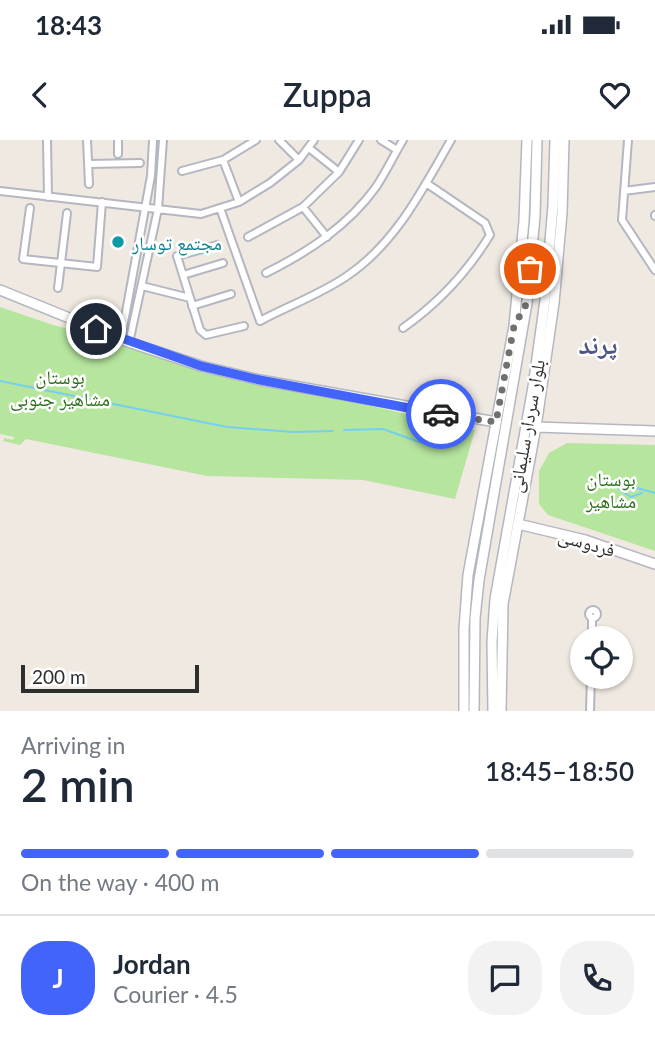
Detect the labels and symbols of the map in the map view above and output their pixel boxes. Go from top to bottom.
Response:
place label: مجتمع توسار [131,231,222,256]
marker: مجتمع توسار [110,234,126,250]
pin [500,239,560,299]
pin [66,299,126,359]
district label: پرند [579,328,617,361]
street label: بلوار سردار سلیمانی [503,357,550,495]
park label: بوستان مشاهیر جنوبی [10,365,110,411]
courier [406,379,476,449]
park label: بوستان مشاهیر [585,467,636,513]
street label: فردوسی [556,523,618,562]
scale bar [21,662,200,694]

